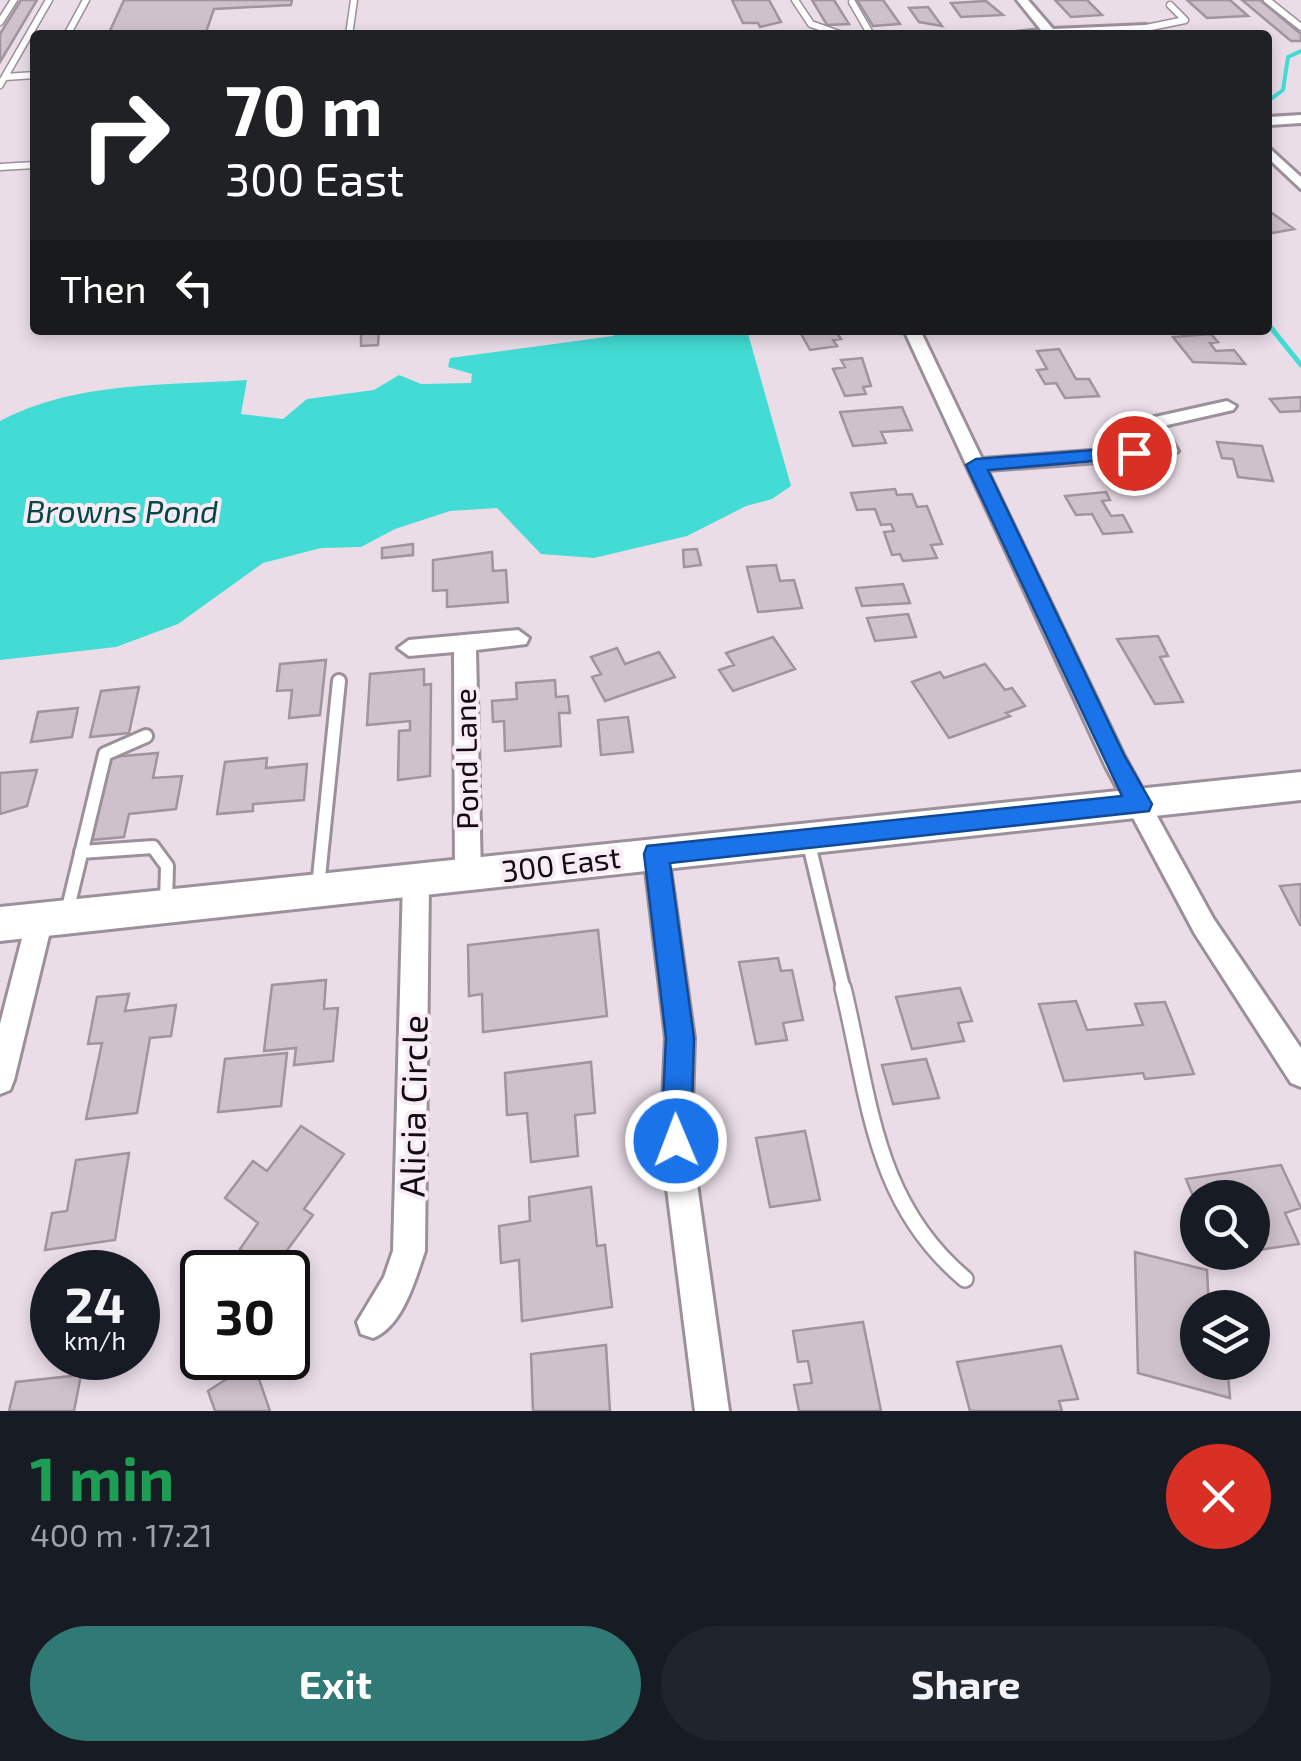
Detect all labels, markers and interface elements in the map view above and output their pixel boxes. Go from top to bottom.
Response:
text: 70 m [225,66,383,150]
icon: right [60,70,190,200]
text: 300 East [225,151,404,205]
icon: left [167,260,222,315]
text: Then [60,265,147,311]
pin [1092,411,1177,496]
icon: arrive [1107,426,1162,481]
water label: Browns Pond [26,491,218,529]
street label: Pond Lane [446,688,484,830]
street label: 300 East [499,838,622,888]
street label: Alicia Circle [389,1015,435,1197]
position arrow [624,1089,728,1193]
map controls [1180,1180,1270,1380]
button: search [1180,1180,1270,1270]
speed limit sign: 30 [180,1250,310,1380]
text: 24 [65,1273,125,1333]
button: layers [1180,1290,1270,1380]
text: km/h [64,1325,126,1355]
text: 1 min [30,1441,174,1513]
button: close [1166,1444,1271,1549]
text: 400 m · 17:21 [30,1515,213,1553]
button: Exit [30,1626,641,1741]
button: Share [661,1626,1271,1741]

